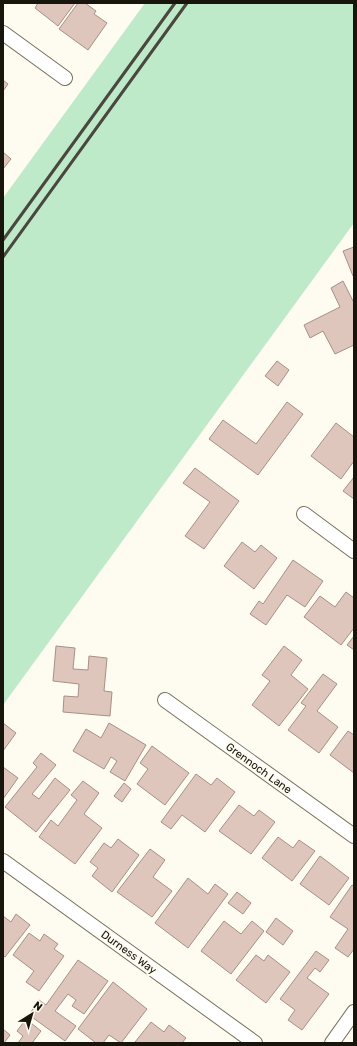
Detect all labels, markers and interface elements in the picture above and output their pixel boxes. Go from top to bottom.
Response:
street label: Grennoch Lane [223,740,294,797]
street label: Durness Way [98,928,159,977]
north arrow [12,994,52,1034]
text: N [31,999,45,1014]

